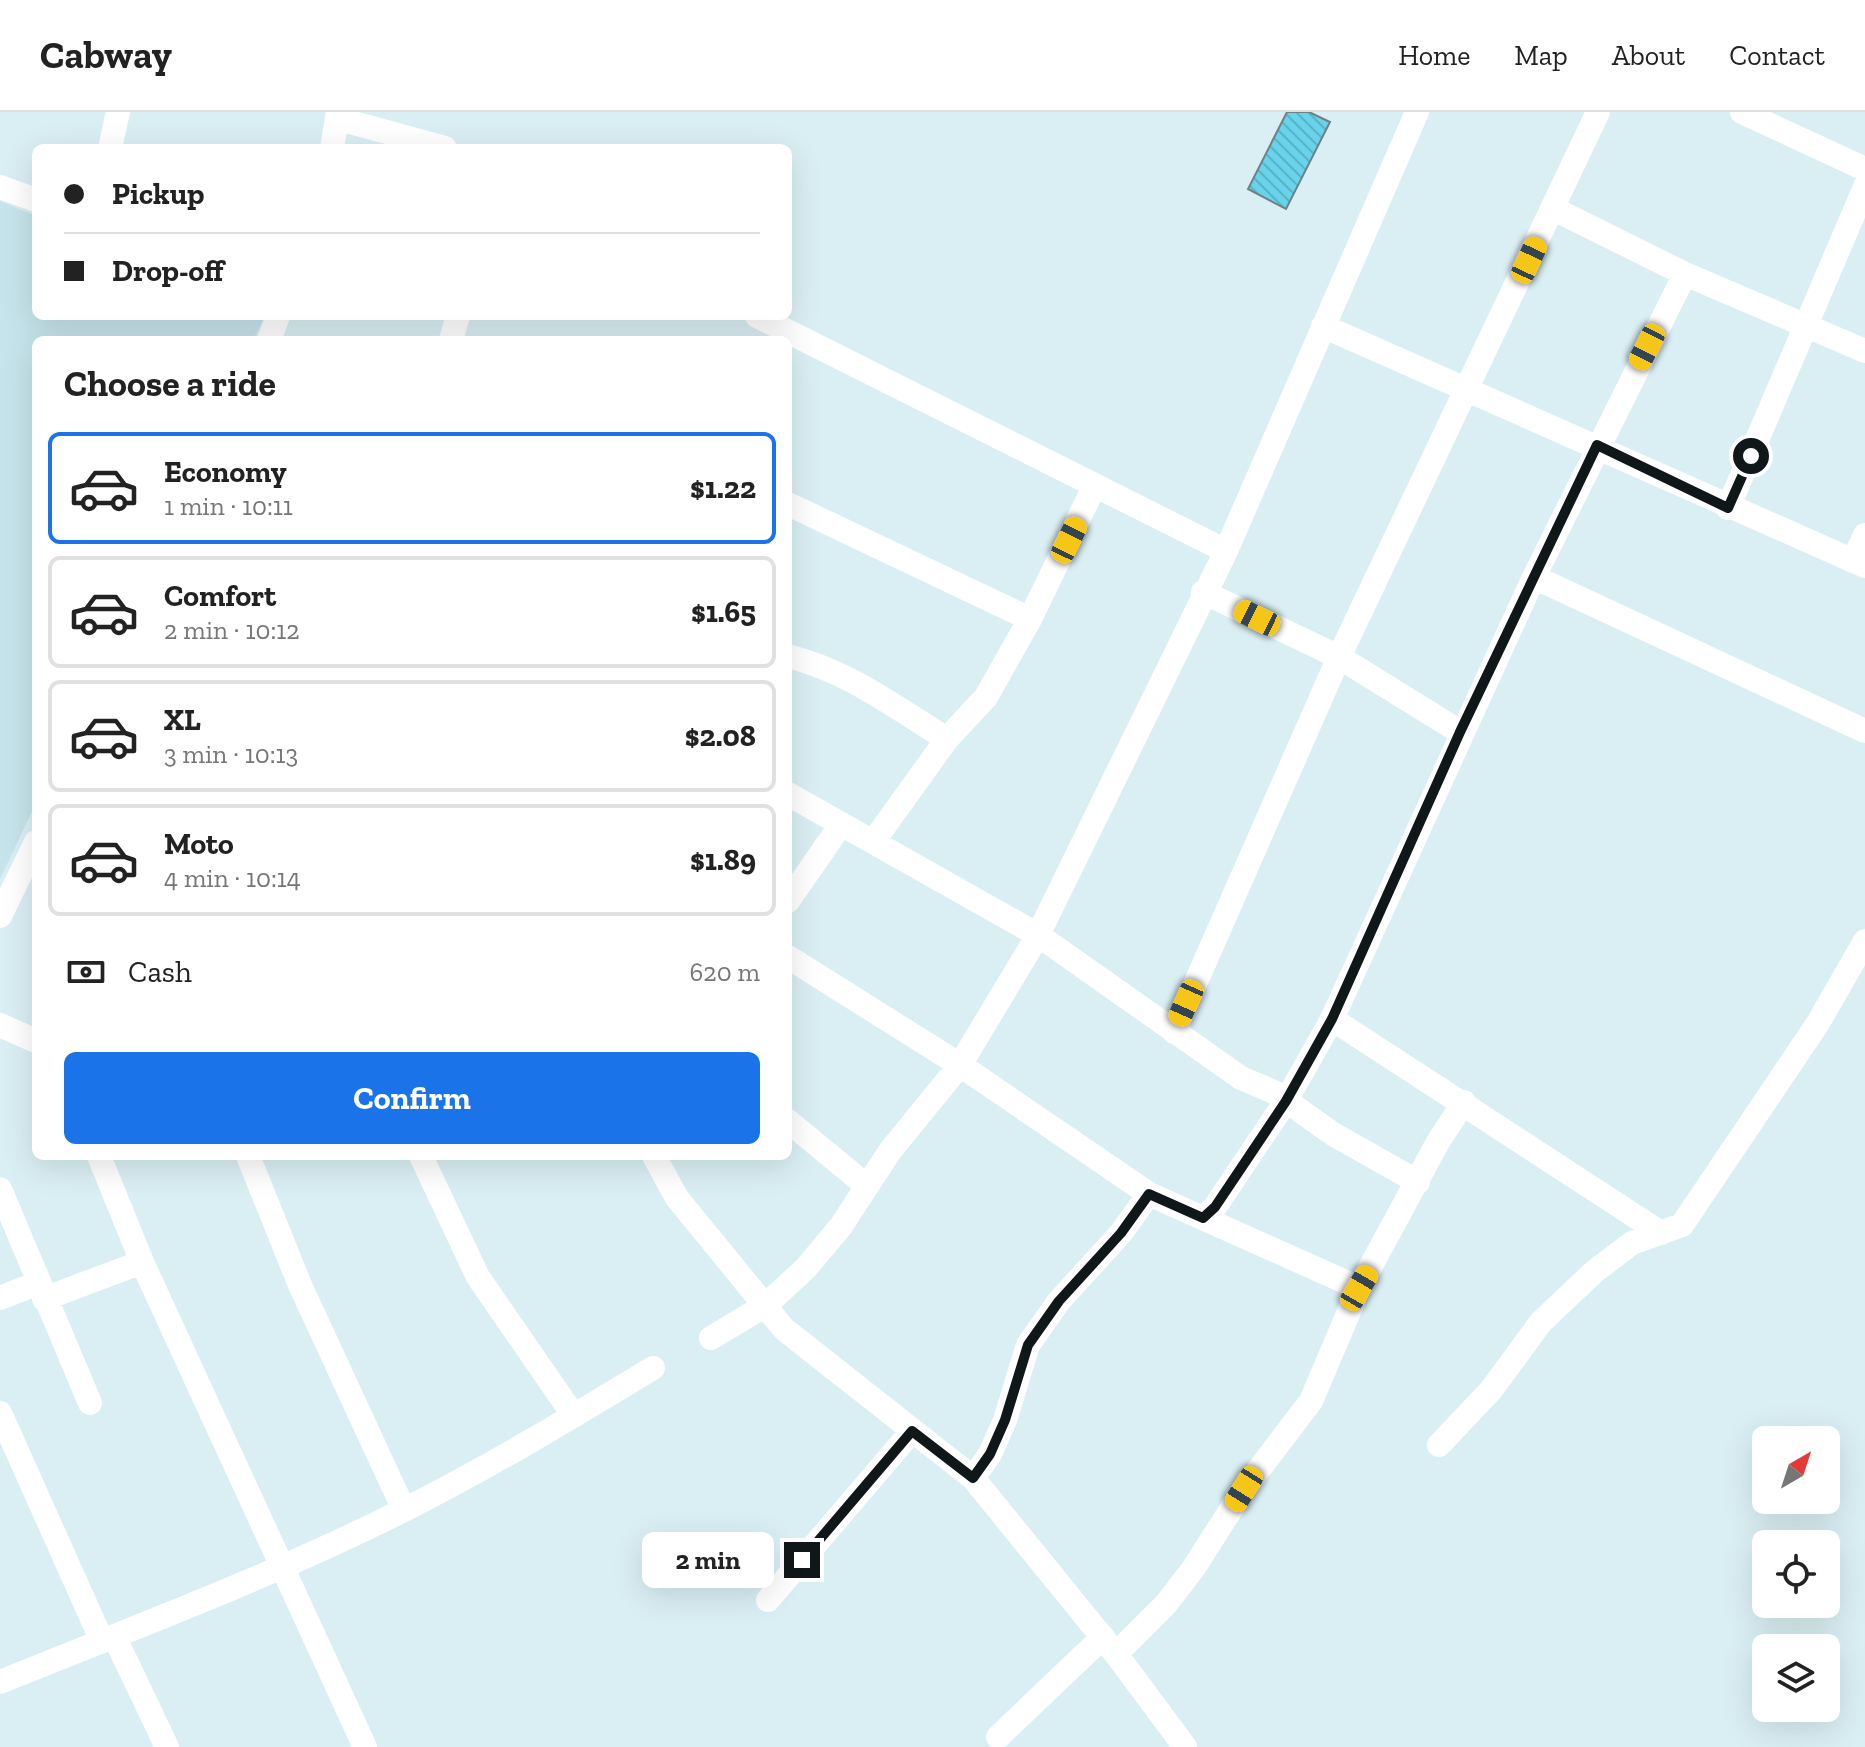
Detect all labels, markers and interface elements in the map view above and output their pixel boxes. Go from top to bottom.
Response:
text: Cabway [40,32,172,78]
text: Home [1398,39,1470,72]
text: Map [1514,39,1568,72]
text: About [1612,39,1685,72]
text: Contact [1729,39,1825,72]
text: Pickup [112,176,204,212]
car [1508,233,1550,287]
text: Drop-off [112,253,224,289]
car [1625,320,1669,374]
text: Choose a ride [64,362,276,405]
route start [1733,438,1769,474]
icon: car [68,452,140,524]
text: Economy [164,454,287,490]
text: $1.22 [690,470,756,506]
text: 1 min · 10:11 [164,490,293,522]
car [1048,513,1090,567]
icon: car [68,576,140,648]
text: Comfort [164,578,276,614]
text: $1.65 [691,594,756,630]
car [1230,597,1284,639]
text: 2 min · 10:12 [164,614,300,646]
icon: car [68,700,140,772]
text: XL [164,702,201,738]
text: $2.08 [685,718,756,754]
text: 3 min · 10:13 [164,738,298,770]
icon: car [68,824,140,896]
text: Moto [164,826,234,862]
text: $1.89 [690,842,756,878]
text: 4 min · 10:14 [164,862,301,894]
icon: cash [64,950,108,994]
text: Cash [128,954,192,990]
text: 620 m [689,956,760,988]
car [1165,976,1207,1030]
button: Confirm [64,1052,760,1144]
car [1337,1261,1381,1315]
north arrow [1752,1426,1840,1514]
map controls [1752,1426,1840,1722]
car [1221,1462,1267,1516]
button: locate [1752,1530,1840,1618]
callout: 2 min [642,1532,774,1588]
route end [784,1542,820,1578]
text: 2 min [676,1544,740,1576]
button: layers [1752,1634,1840,1722]

